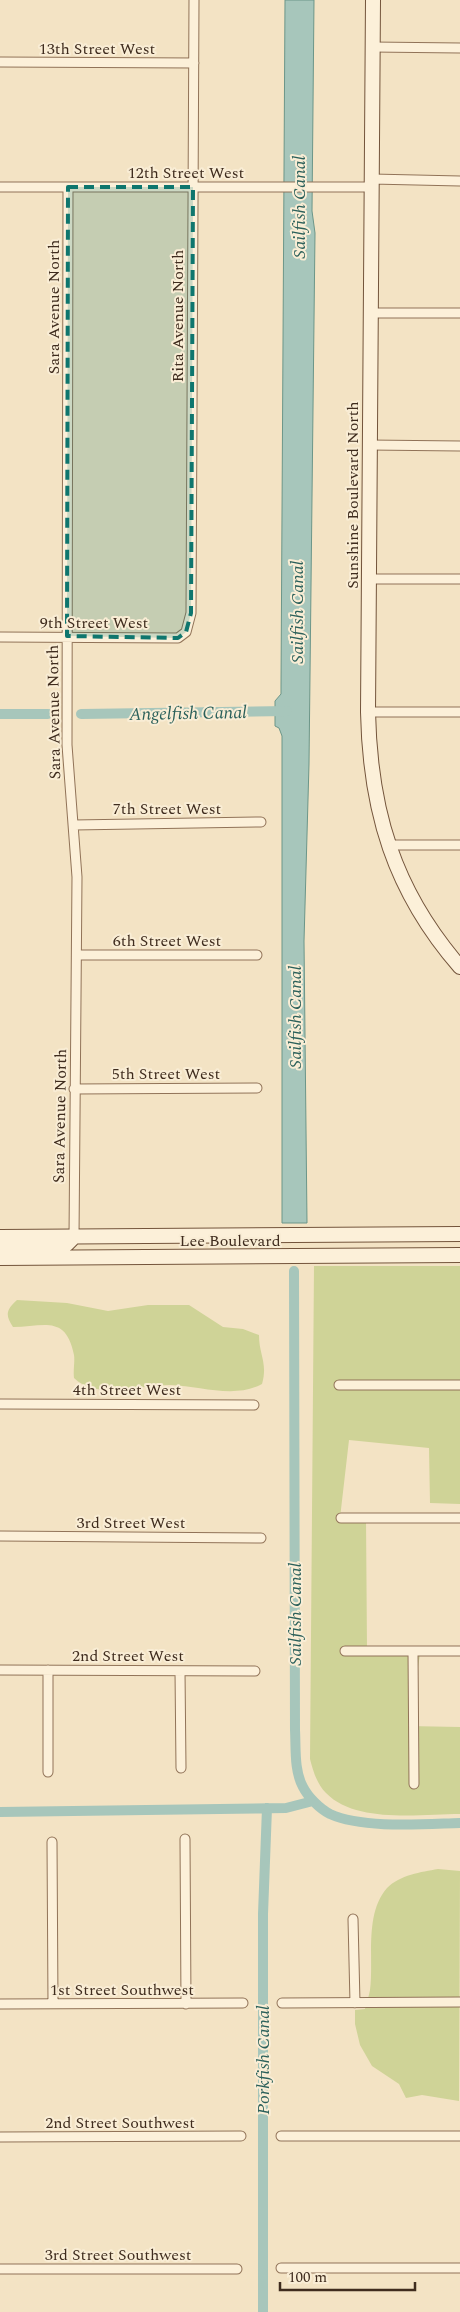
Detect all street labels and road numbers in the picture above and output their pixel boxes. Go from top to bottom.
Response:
street label: 13th Street West [39,37,156,61]
street label: 12th Street West [128,161,245,185]
street label: Sara Avenue North [42,240,66,374]
street label: Rita Avenue North [166,250,190,382]
street label: Sunshine Boulevard North [341,401,365,589]
street label: 9th Street West [40,611,149,635]
street label: Sara Avenue North [41,645,67,779]
street label: 7th Street West [113,797,222,821]
street label: 6th Street West [113,929,222,953]
street label: Sara Avenue North [47,1049,73,1183]
street label: 5th Street West [112,1062,221,1086]
street label: Lee Boulevard [179,1229,281,1253]
street label: 4th Street West [73,1378,182,1402]
street label: 3rd Street West [77,1511,186,1535]
street label: 2nd Street West [72,1644,184,1668]
street label: 1st Street Southwest [50,1978,194,2002]
street label: 2nd Street Southwest [45,2111,195,2135]
street label: 3rd Street Southwest [45,2243,192,2267]

